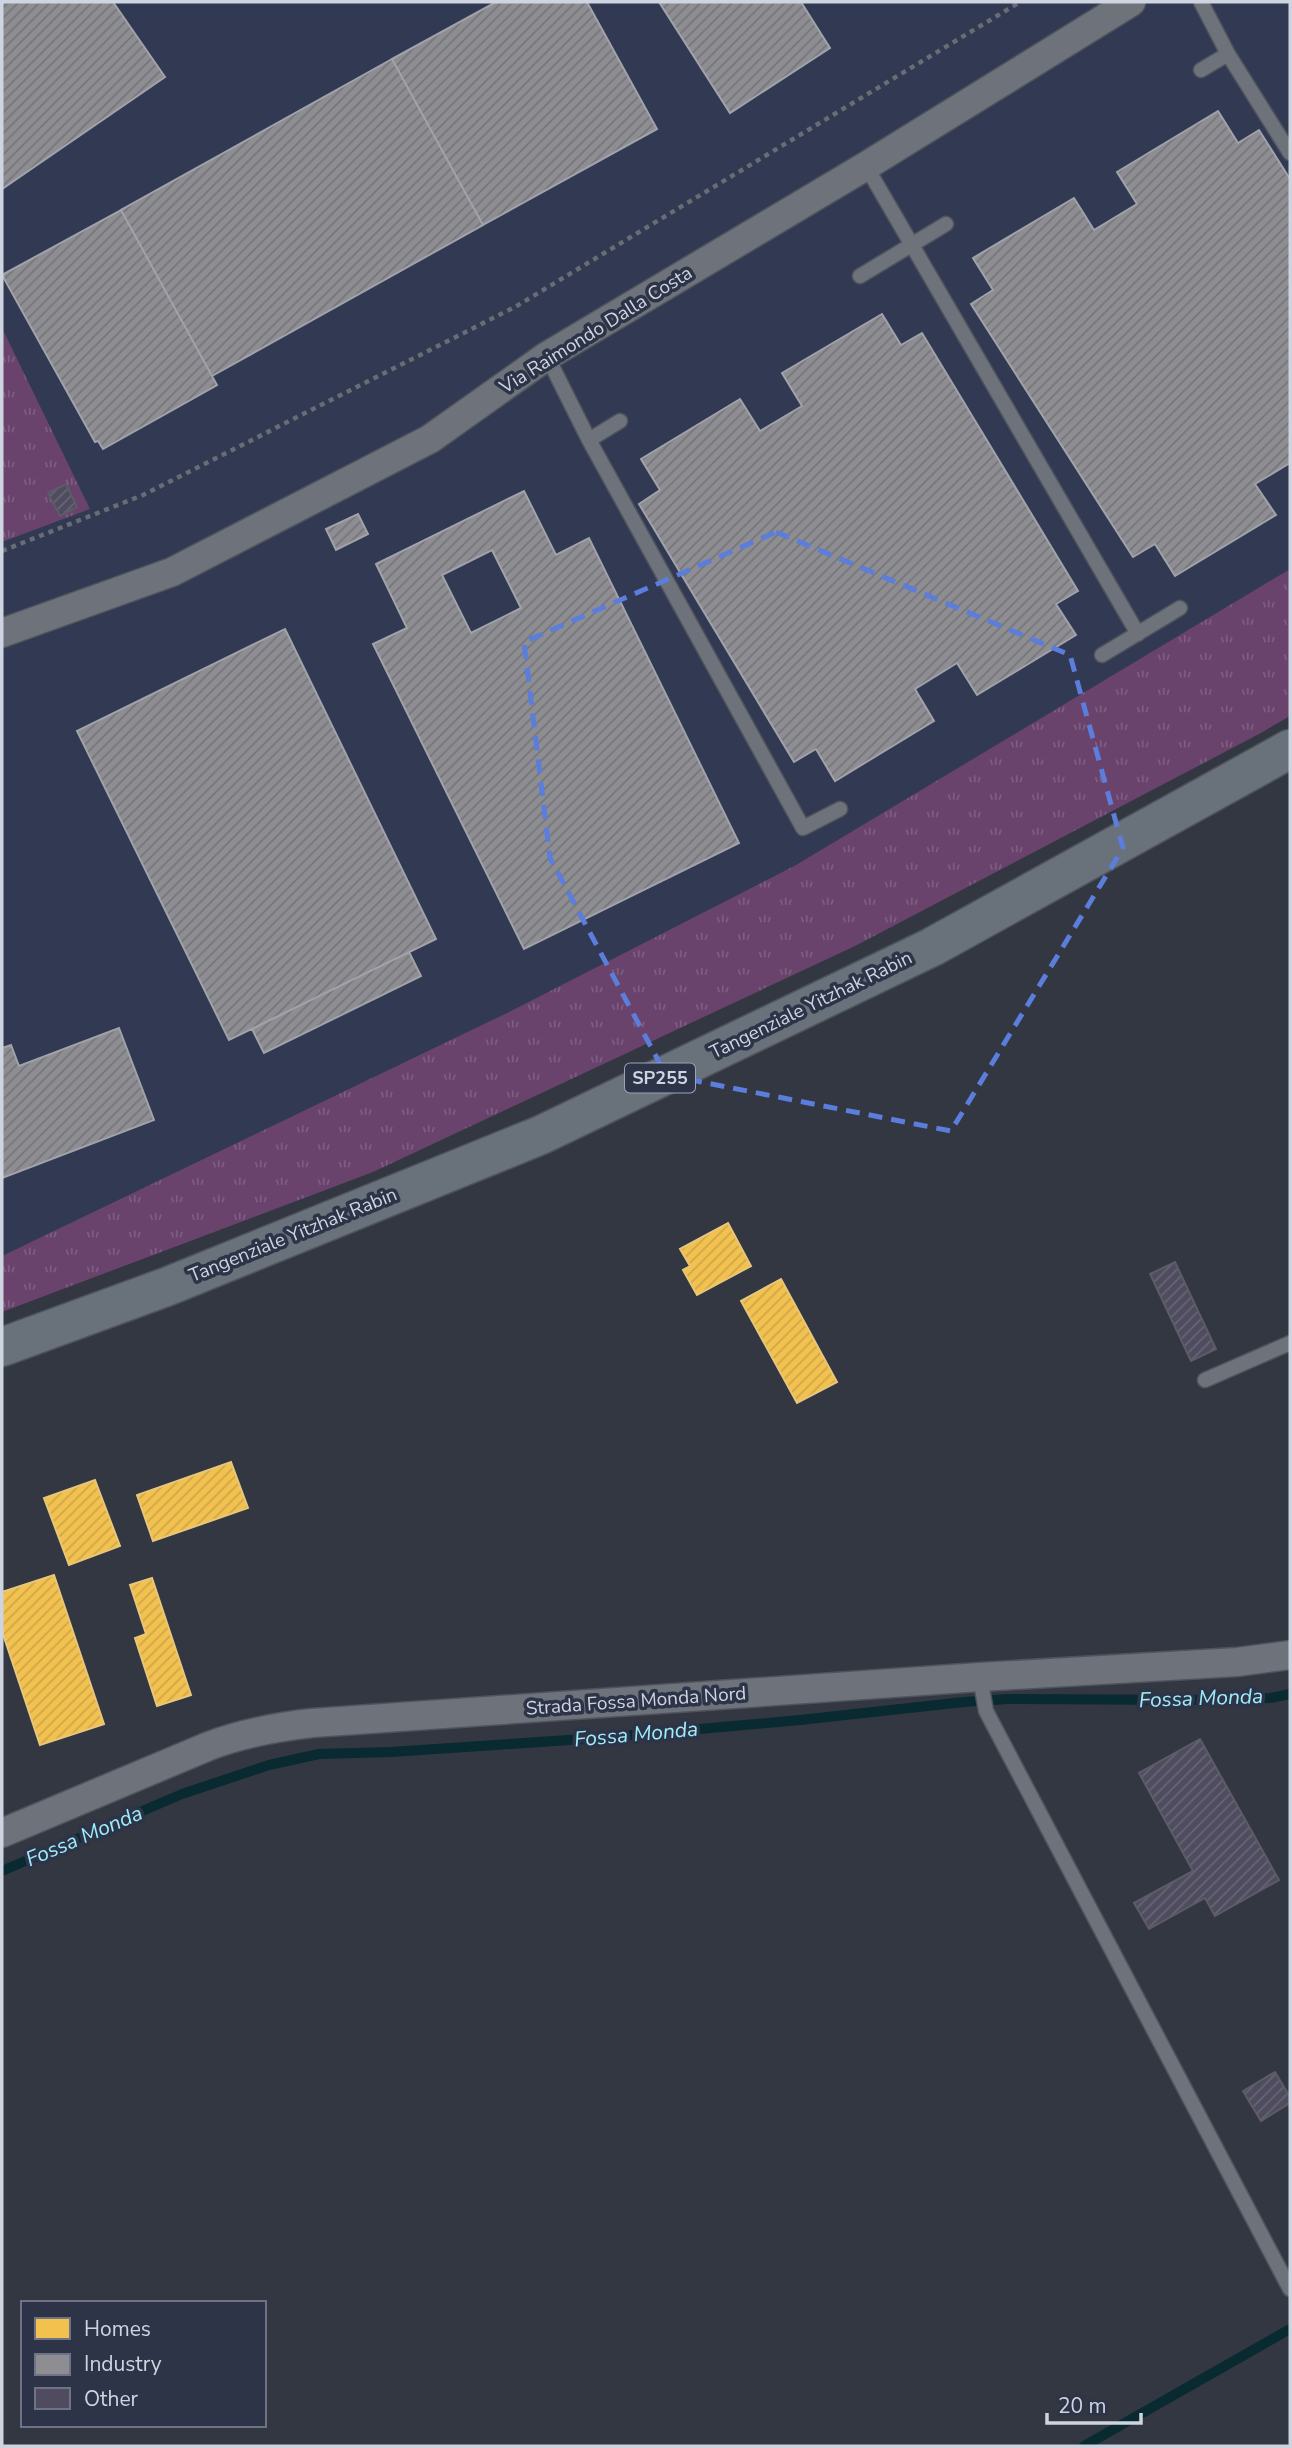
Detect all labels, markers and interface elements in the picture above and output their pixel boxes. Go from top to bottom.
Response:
street label: Via Raimondo Dalla Costa [494,260,697,401]
street label: Tangenziale Yitzhak Rabin [705,945,917,1065]
road number: SP255 [625,1064,695,1092]
street label: Tangenziale Yitzhak Rabin [185,1181,401,1289]
street label: Strada Fossa Monda Nord [525,1680,747,1722]
water label: Fossa Monda [1138,1682,1264,1714]
water label: Fossa Monda [573,1715,699,1753]
water label: Fossa Monda [21,1799,147,1873]
legend [21,2301,266,2427]
text: Homes [84,2315,151,2343]
text: Industry [84,2350,162,2378]
scale bar [1047,2382,1142,2426]
text: Other [84,2385,139,2413]
text: 20 m [1058,2392,1107,2420]

